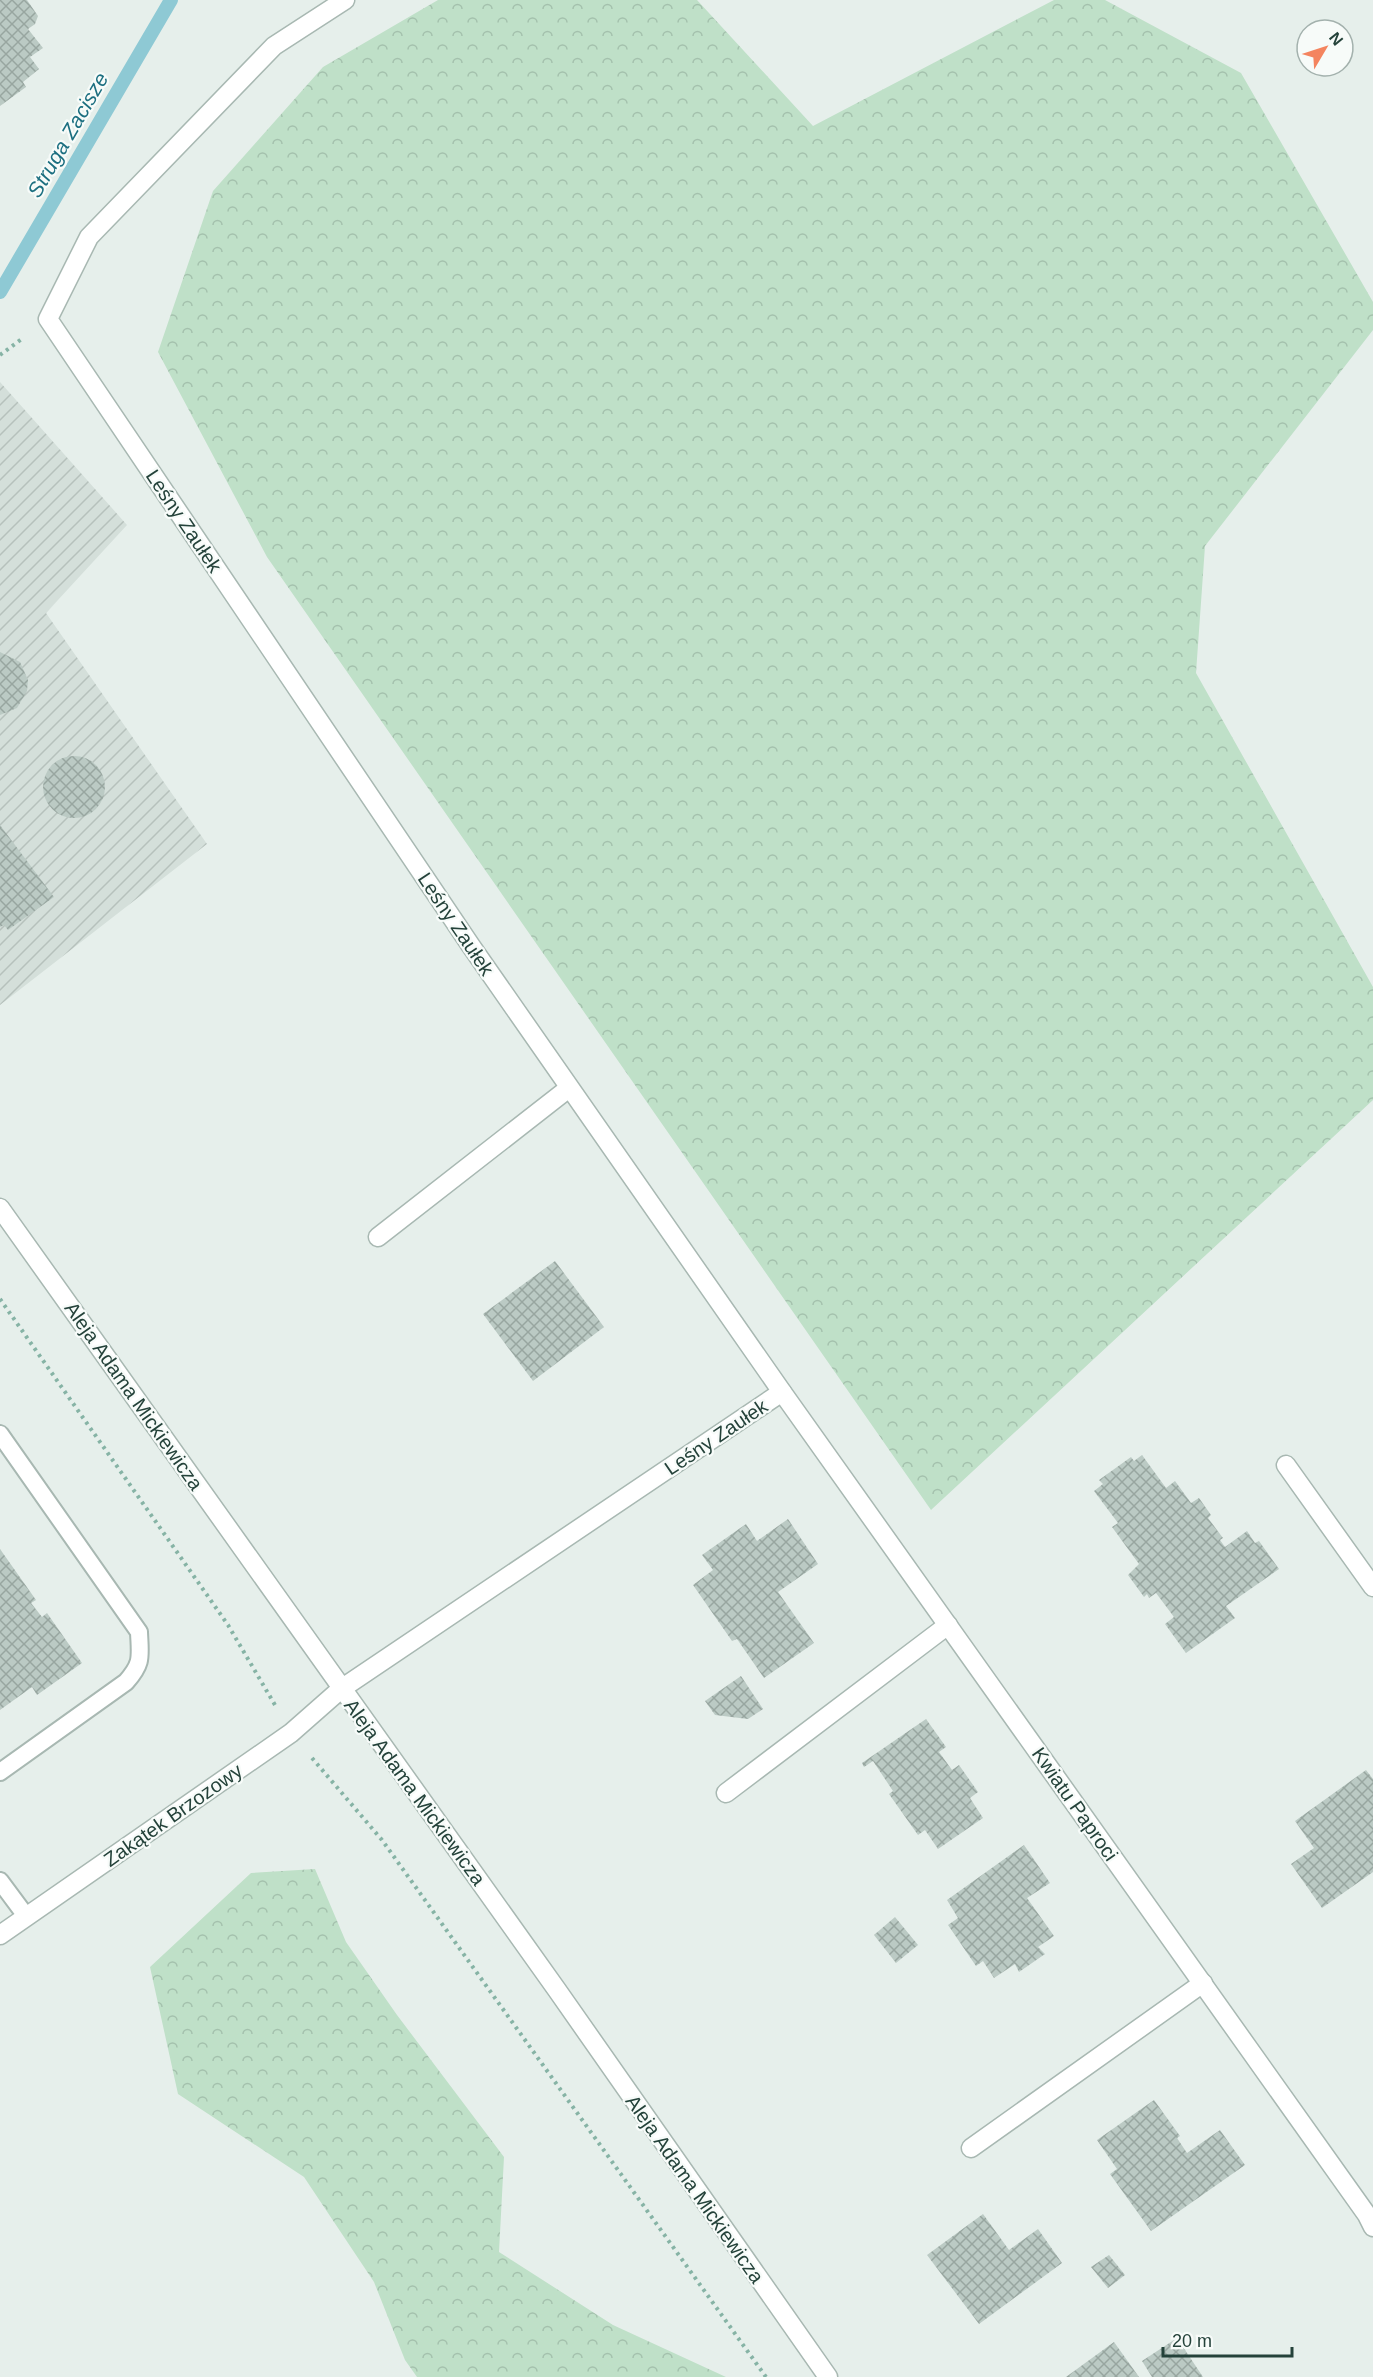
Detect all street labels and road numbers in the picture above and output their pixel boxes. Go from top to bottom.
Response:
street label: Leśny Zaułek [142,466,227,577]
street label: Leśny Zaułek [414,869,499,980]
street label: Aleja Adama Mickiewicza [61,1298,208,1495]
street label: Leśny Zaułek [661,1394,772,1479]
street label: Aleja Adama Mickiewicza [340,1695,490,1890]
street label: Kwiatu Paproci [1028,1743,1122,1865]
street label: Zakątek Brzozowy [100,1759,246,1871]
street label: Aleja Adama Mickiewicza [622,2091,769,2288]

